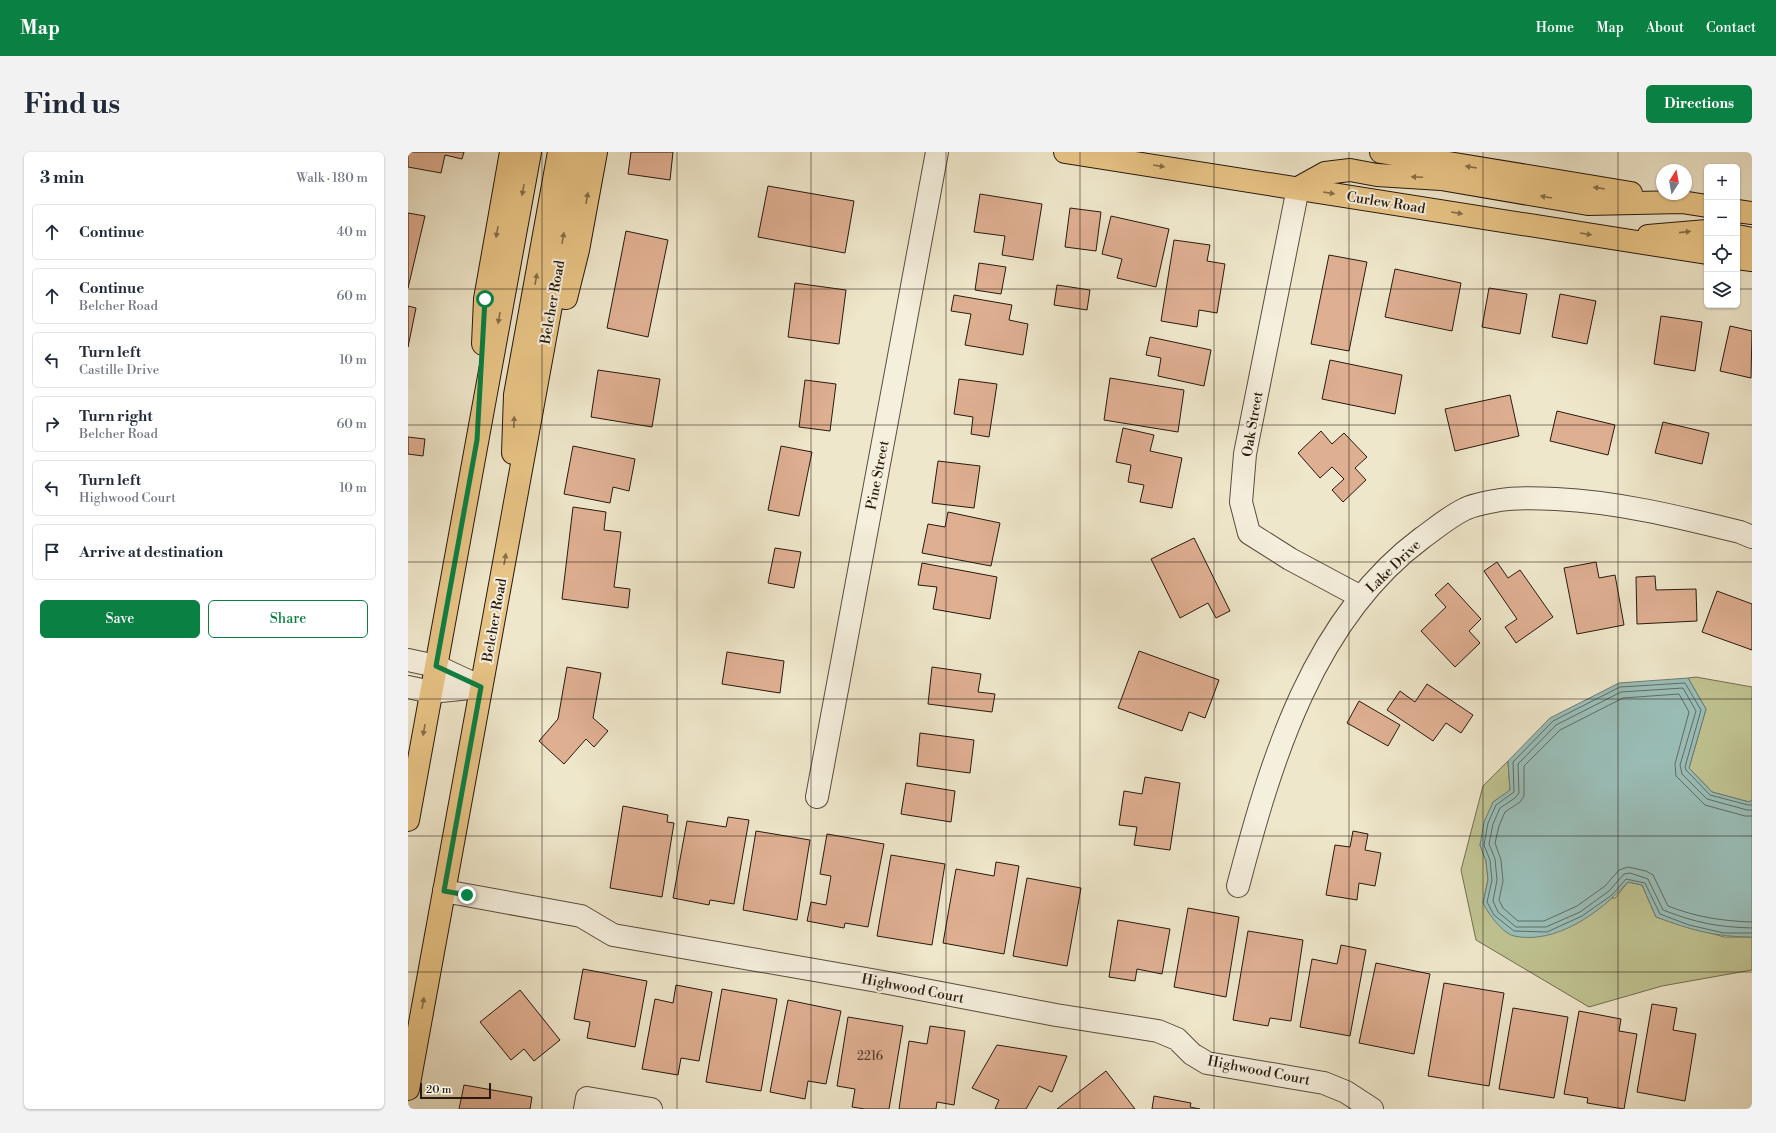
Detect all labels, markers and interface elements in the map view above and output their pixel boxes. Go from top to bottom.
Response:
text: Map [20,16,60,40]
text: Home [1536,19,1574,37]
text: Map [1596,19,1624,37]
text: About [1646,19,1684,37]
text: Contact [1706,19,1756,37]
button: Directions [1646,85,1752,123]
text: Find us [24,87,120,122]
one-way arrow [1153,164,1165,170]
one-way arrow [1465,164,1477,170]
north arrow [1656,164,1692,200]
map controls [1704,164,1740,308]
button: + [1704,164,1740,200]
text: 3 min [40,167,84,189]
text: Walk · 180 m [296,170,368,186]
one-way arrow [1411,174,1423,181]
one-way arrow [520,184,526,196]
one-way arrow [1593,185,1606,191]
street label: Curlew Road [1345,188,1427,218]
one-way arrow [1323,190,1335,196]
one-way arrow [585,192,591,204]
one-way arrow [1540,194,1552,200]
button: − [1704,200,1740,236]
one-way arrow [1451,210,1464,216]
icon: ahead [41,221,63,243]
text: Continue [79,223,144,242]
text: 40 m [337,224,367,240]
one-way arrow [494,226,500,238]
one-way arrow [1679,229,1691,236]
one-way arrow [1580,231,1592,237]
one-way arrow [561,232,567,244]
button: locate [1704,236,1740,272]
street label: Belcher Road [537,259,569,346]
button: layers [1704,272,1740,308]
one-way arrow [533,273,539,286]
text: Continue [79,279,144,298]
icon: ahead [41,285,63,307]
text: 60 m [336,288,367,304]
route start [476,290,494,308]
text: Belcher Road [79,298,158,314]
one-way arrow [496,312,502,324]
text: Turn left [79,343,141,362]
icon: left [41,349,63,371]
text: 10 m [339,352,367,368]
text: Castille Drive [79,362,159,378]
street label: Oak Street [1238,390,1268,458]
text: Turn right [79,407,153,426]
icon: right [41,413,63,435]
one-way arrow [511,415,517,428]
text: 60 m [336,416,367,432]
text: Belcher Road [79,426,158,442]
street label: Pine Street [862,439,894,512]
text: Turn left [79,471,141,490]
icon: left [41,477,63,499]
text: 10 m [339,480,367,496]
text: Highwood Court [79,490,176,506]
street label: Lake Drive [1363,536,1425,597]
icon: arrive [41,541,63,563]
text: Arrive at destination [79,543,223,562]
one-way arrow [502,553,508,565]
street label: Belcher Road [479,577,511,664]
button: Save [40,600,200,638]
button: Share [208,600,368,638]
one-way arrow [421,724,427,736]
route end [458,886,476,904]
street label: Highwood Court [860,970,966,1008]
one-way arrow [421,997,427,1009]
house number: 2216 [857,1049,883,1064]
street label: Highwood Court [1206,1052,1312,1090]
scale bar [420,1081,491,1100]
text: 20 m [426,1083,451,1097]

